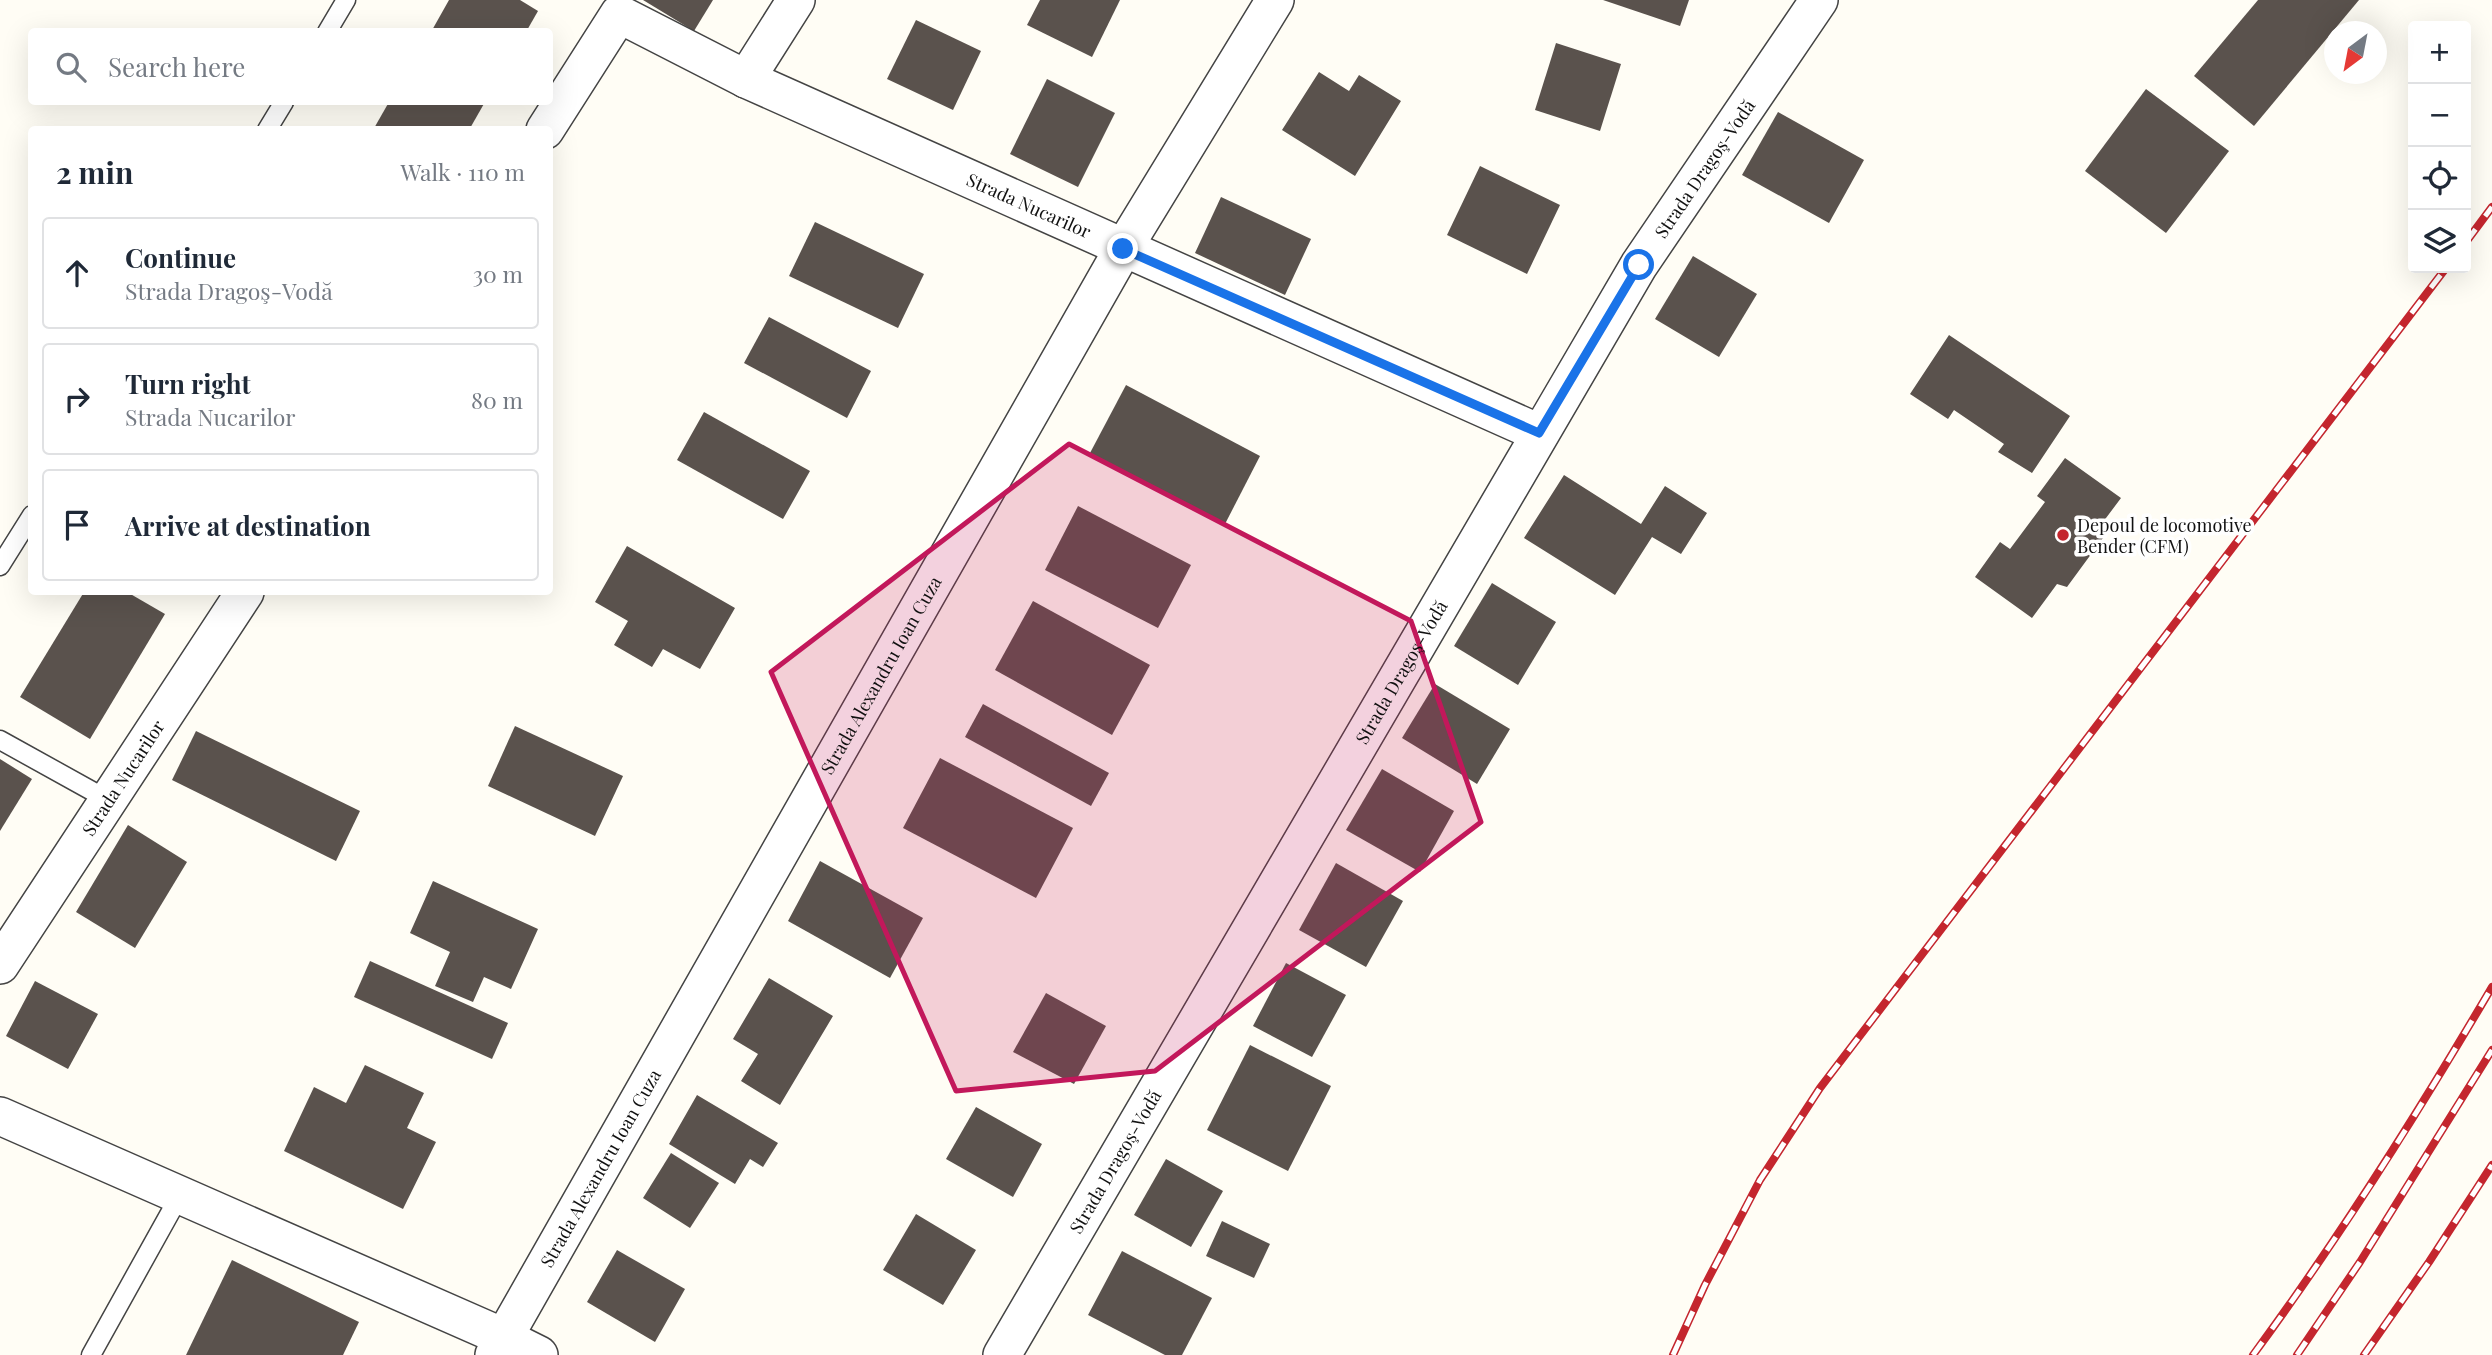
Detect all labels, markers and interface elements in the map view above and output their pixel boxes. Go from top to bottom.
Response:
north arrow [2324,21,2387,84]
map controls [2408,21,2471,273]
button: + [2408,21,2471,84]
search box [28,28,553,105]
icon: search [52,48,90,86]
text: Search here [108,49,245,84]
button: − [2408,84,2471,147]
street label: Strada Dragoş-Vodă [1649,95,1760,243]
button: locate [2408,147,2471,210]
text: 2 min [56,152,133,192]
text: Walk · 110 m [400,156,525,187]
street label: Strada Nucarilor [963,167,1095,243]
button: layers [2408,210,2471,273]
route end [1107,233,1138,264]
text: Continue [125,240,236,275]
route start [1623,249,1654,280]
icon: ahead [58,254,96,292]
text: 30 m [473,258,523,289]
text: Strada Dragoş-Vodă [125,275,333,306]
text: Turn right [125,366,251,401]
icon: right [58,380,96,418]
text: 80 m [471,384,523,415]
text: Strada Nucarilor [125,401,296,432]
icon: arrive [58,506,96,544]
text: Arrive at destination [125,508,371,543]
place label: Depoul de locomotive Bender (CFM) [2077,513,2252,558]
marker: Depoul de locomotive Bender (CFM) [2055,527,2071,543]
street label: Strada Alexandru Ioan Cuza [815,572,946,779]
street label: Strada Dragoş-Vodă [1350,596,1453,748]
street label: Strada Nucarilor [76,715,170,840]
street label: Strada Alexandru Ioan Cuza [534,1065,666,1271]
street label: Strada Dragoş-Vodă [1064,1085,1166,1238]

